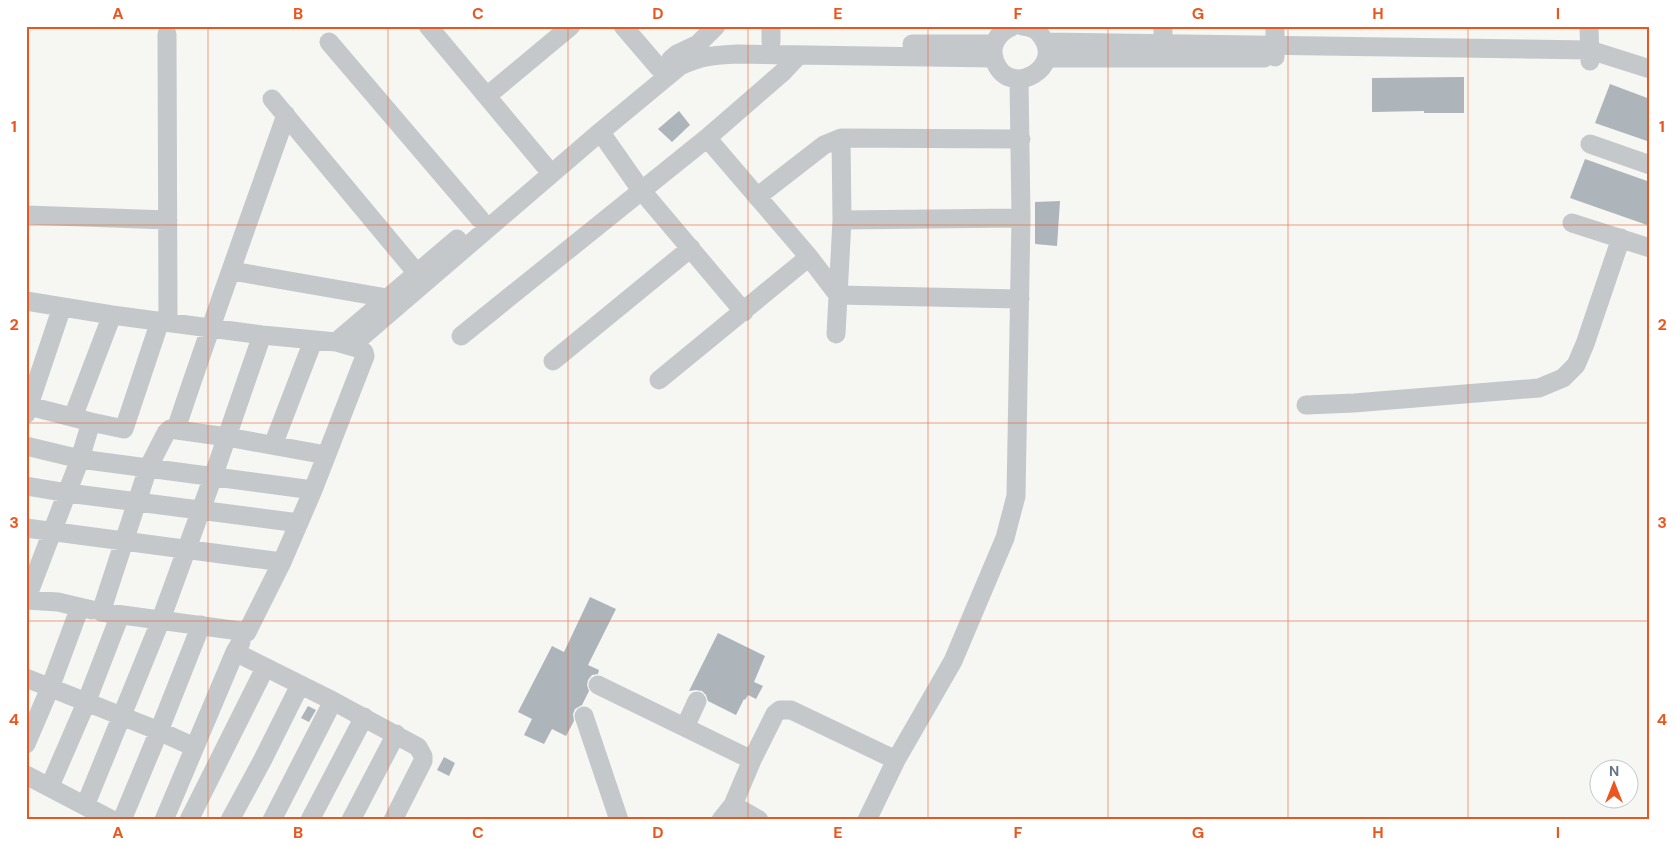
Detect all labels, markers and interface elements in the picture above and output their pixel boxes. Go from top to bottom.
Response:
text: A [112,3,124,24]
text: B [293,3,303,24]
text: C [472,3,484,24]
text: D [652,3,664,24]
text: E [833,3,843,24]
text: F [1014,3,1023,24]
text: G [1192,3,1204,24]
text: H [1372,3,1384,24]
text: I [1556,3,1560,24]
text: 1 [11,116,17,137]
text: 1 [1659,116,1665,137]
text: 2 [9,314,19,335]
text: 2 [1657,314,1667,335]
text: 3 [9,512,19,533]
text: 3 [1657,512,1667,533]
text: 4 [9,709,19,730]
text: 4 [1657,709,1667,730]
north arrow [1588,758,1638,808]
text: N [1609,762,1619,780]
text: A [112,822,124,843]
text: B [293,822,303,843]
text: C [472,822,484,843]
text: D [652,822,664,843]
text: E [833,822,843,843]
text: F [1014,822,1023,843]
text: G [1192,822,1204,843]
text: H [1372,822,1384,843]
text: I [1556,822,1560,843]

